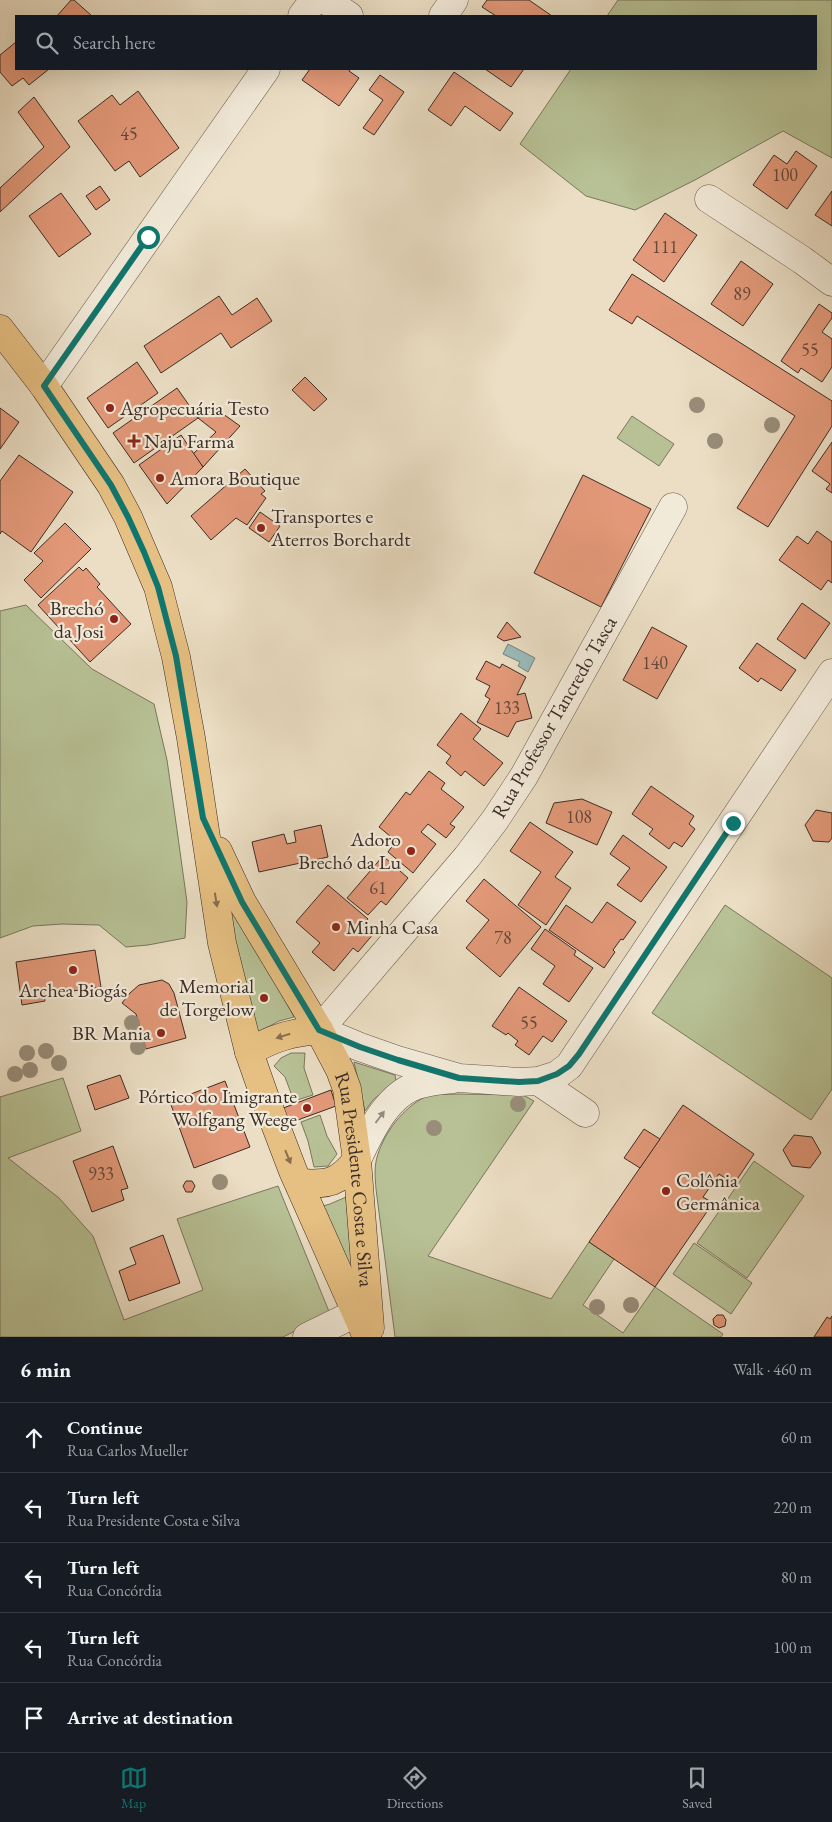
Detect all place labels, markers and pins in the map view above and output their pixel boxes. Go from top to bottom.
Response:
place label: Agropecuária Testo [119,395,269,421]
marker: Agropecuária Testo [104,402,116,414]
place label: Naju Farma [144,428,235,454]
marker: Naju Farma [128,435,140,447]
place label: Amora Boutique [169,465,300,491]
marker: Amora Boutique [154,472,166,484]
place label: Transportes e Aterros Borchardt [270,503,411,552]
marker: Transportes e Aterros Borchardt [255,522,267,534]
place label: Brechó da Josi [50,595,104,644]
marker: Brechó da Josi [108,613,120,625]
place label: Adoro Brechó da Lu [298,826,401,875]
marker: Adoro Brechó da Lu [405,845,417,857]
place label: Minha Casa [346,914,438,940]
marker: Minha Casa [330,921,342,933]
marker: Archea Biogás [67,964,79,976]
place label: Memorial de Torgelow [160,973,254,1022]
place label: Archea Biogás [18,977,127,1003]
marker: Memorial de Torgelow [258,992,270,1004]
place label: BR Mania [72,1020,151,1046]
marker: BR Mania [155,1027,167,1039]
place label: Pórtico do Imigrante Wolfgang Weege [138,1083,297,1132]
marker: Pórtico do Imigrante Wolfgang Weege [301,1102,313,1114]
place label: Colônia Germânica [676,1167,760,1216]
marker: Colônia Germânica [660,1185,672,1197]

